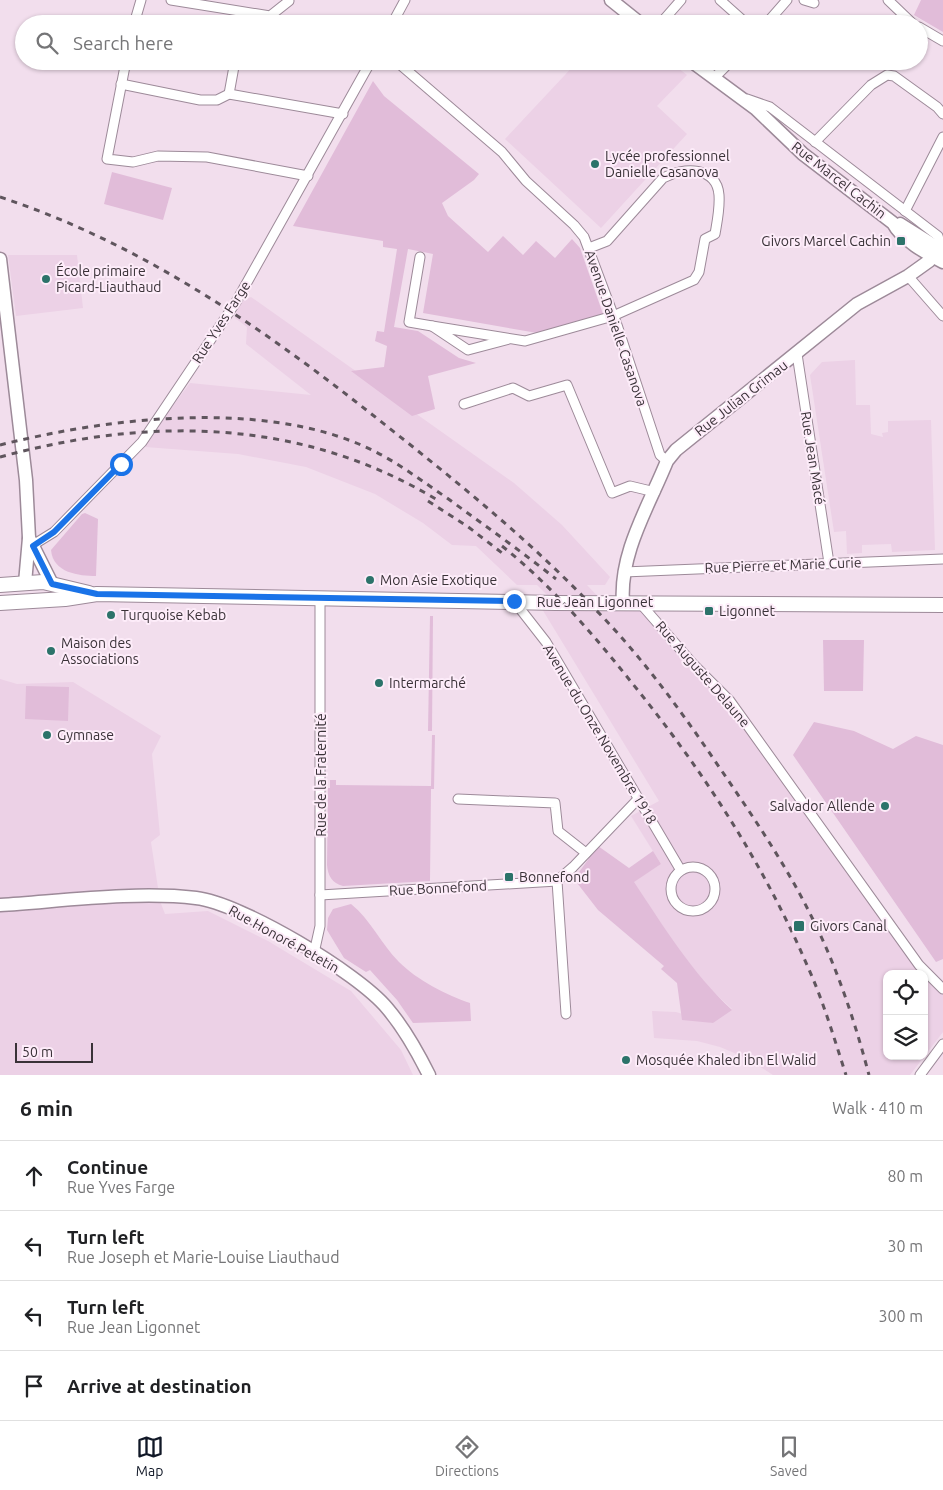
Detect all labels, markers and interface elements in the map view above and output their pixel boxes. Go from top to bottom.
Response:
search box [15,15,928,70]
icon: search [33,29,61,57]
text: Search here [73,32,173,54]
street label: Rue Marcel Cachin [789,138,889,222]
place label: Lycée professionnel Danielle Casanova [605,148,730,180]
marker: Lycée professionnel Danielle Casanova [589,158,601,170]
place label: Givors Marcel Cachin [761,233,891,249]
marker: Givors Marcel Cachin [895,235,907,247]
street label: Avenue Danielle Casanova [582,248,650,408]
place label: École primaire Picard-Liauthaud [56,262,162,295]
marker: École primaire Picard-Liauthaud [40,273,52,285]
street label: Rue Yves Farge [189,278,253,366]
street label: Rue Julian Grimau [691,357,791,439]
street label: Rue Jean Macé [798,410,828,506]
route start [110,453,133,476]
street label: Rue Pierre et Marie Curie [704,554,862,576]
place label: Mon Asie Exotique [380,572,497,588]
marker: Mon Asie Exotique [364,574,376,586]
route end [503,590,526,613]
street label: Rue Jean Ligonnet [537,594,654,610]
place label: Ligonnet [719,603,775,619]
marker: Ligonnet [703,605,715,617]
place label: Turquoise Kebab [121,607,226,623]
marker: Turquoise Kebab [105,609,117,621]
street label: Rue Auguste Delaune [653,618,753,730]
place label: Maison des Associations [61,635,139,667]
street label: Avenue du Onze Novembre 1918 [540,641,660,827]
marker: Maison des Associations [45,645,57,657]
place label: Intermarché [389,675,466,691]
marker: Intermarché [373,677,385,689]
street label: Rue de la Fraternité [313,713,329,837]
place label: Gymnase [57,727,114,743]
marker: Gymnase [41,729,53,741]
place label: Salvador Allende [770,798,875,814]
marker: Salvador Allende [879,800,891,812]
place label: Bonnefond [519,869,590,885]
marker: Bonnefond [503,871,515,883]
street label: Rue Bonnefond [389,877,487,899]
street label: Rue Honoré Petetin [226,902,342,976]
place label: Givors Canal [810,918,887,934]
marker: Givors Canal [792,919,806,933]
map controls [883,970,928,1060]
button: locate [883,970,928,1015]
button: layers [883,1015,928,1060]
scale bar [15,1040,92,1063]
text: 50 m [22,1044,53,1060]
place label: Mosquée Khaled ibn El Walid [636,1052,816,1068]
marker: Mosquée Khaled ibn El Walid [620,1054,632,1066]
text: 6 min [20,1096,73,1120]
text: Walk · 410 m [832,1099,923,1117]
text: Continue [67,1156,148,1178]
icon: ahead [20,1162,48,1190]
text: 80 m [887,1167,923,1185]
text: Rue Yves Farge [67,1178,175,1196]
text: Turn left [67,1226,145,1248]
icon: left [20,1232,48,1260]
text: 30 m [887,1237,923,1255]
text: Rue Joseph et Marie-Louise Liauthaud [67,1248,340,1266]
text: Turn left [67,1296,145,1318]
icon: left [20,1302,48,1330]
text: 300 m [878,1307,923,1325]
text: Rue Jean Ligonnet [67,1318,200,1336]
icon: arrive [20,1372,48,1400]
text: Arrive at destination [67,1375,252,1397]
tab: Map [136,1433,164,1479]
tab: Directions [435,1433,499,1479]
tab: Saved [770,1433,807,1479]

